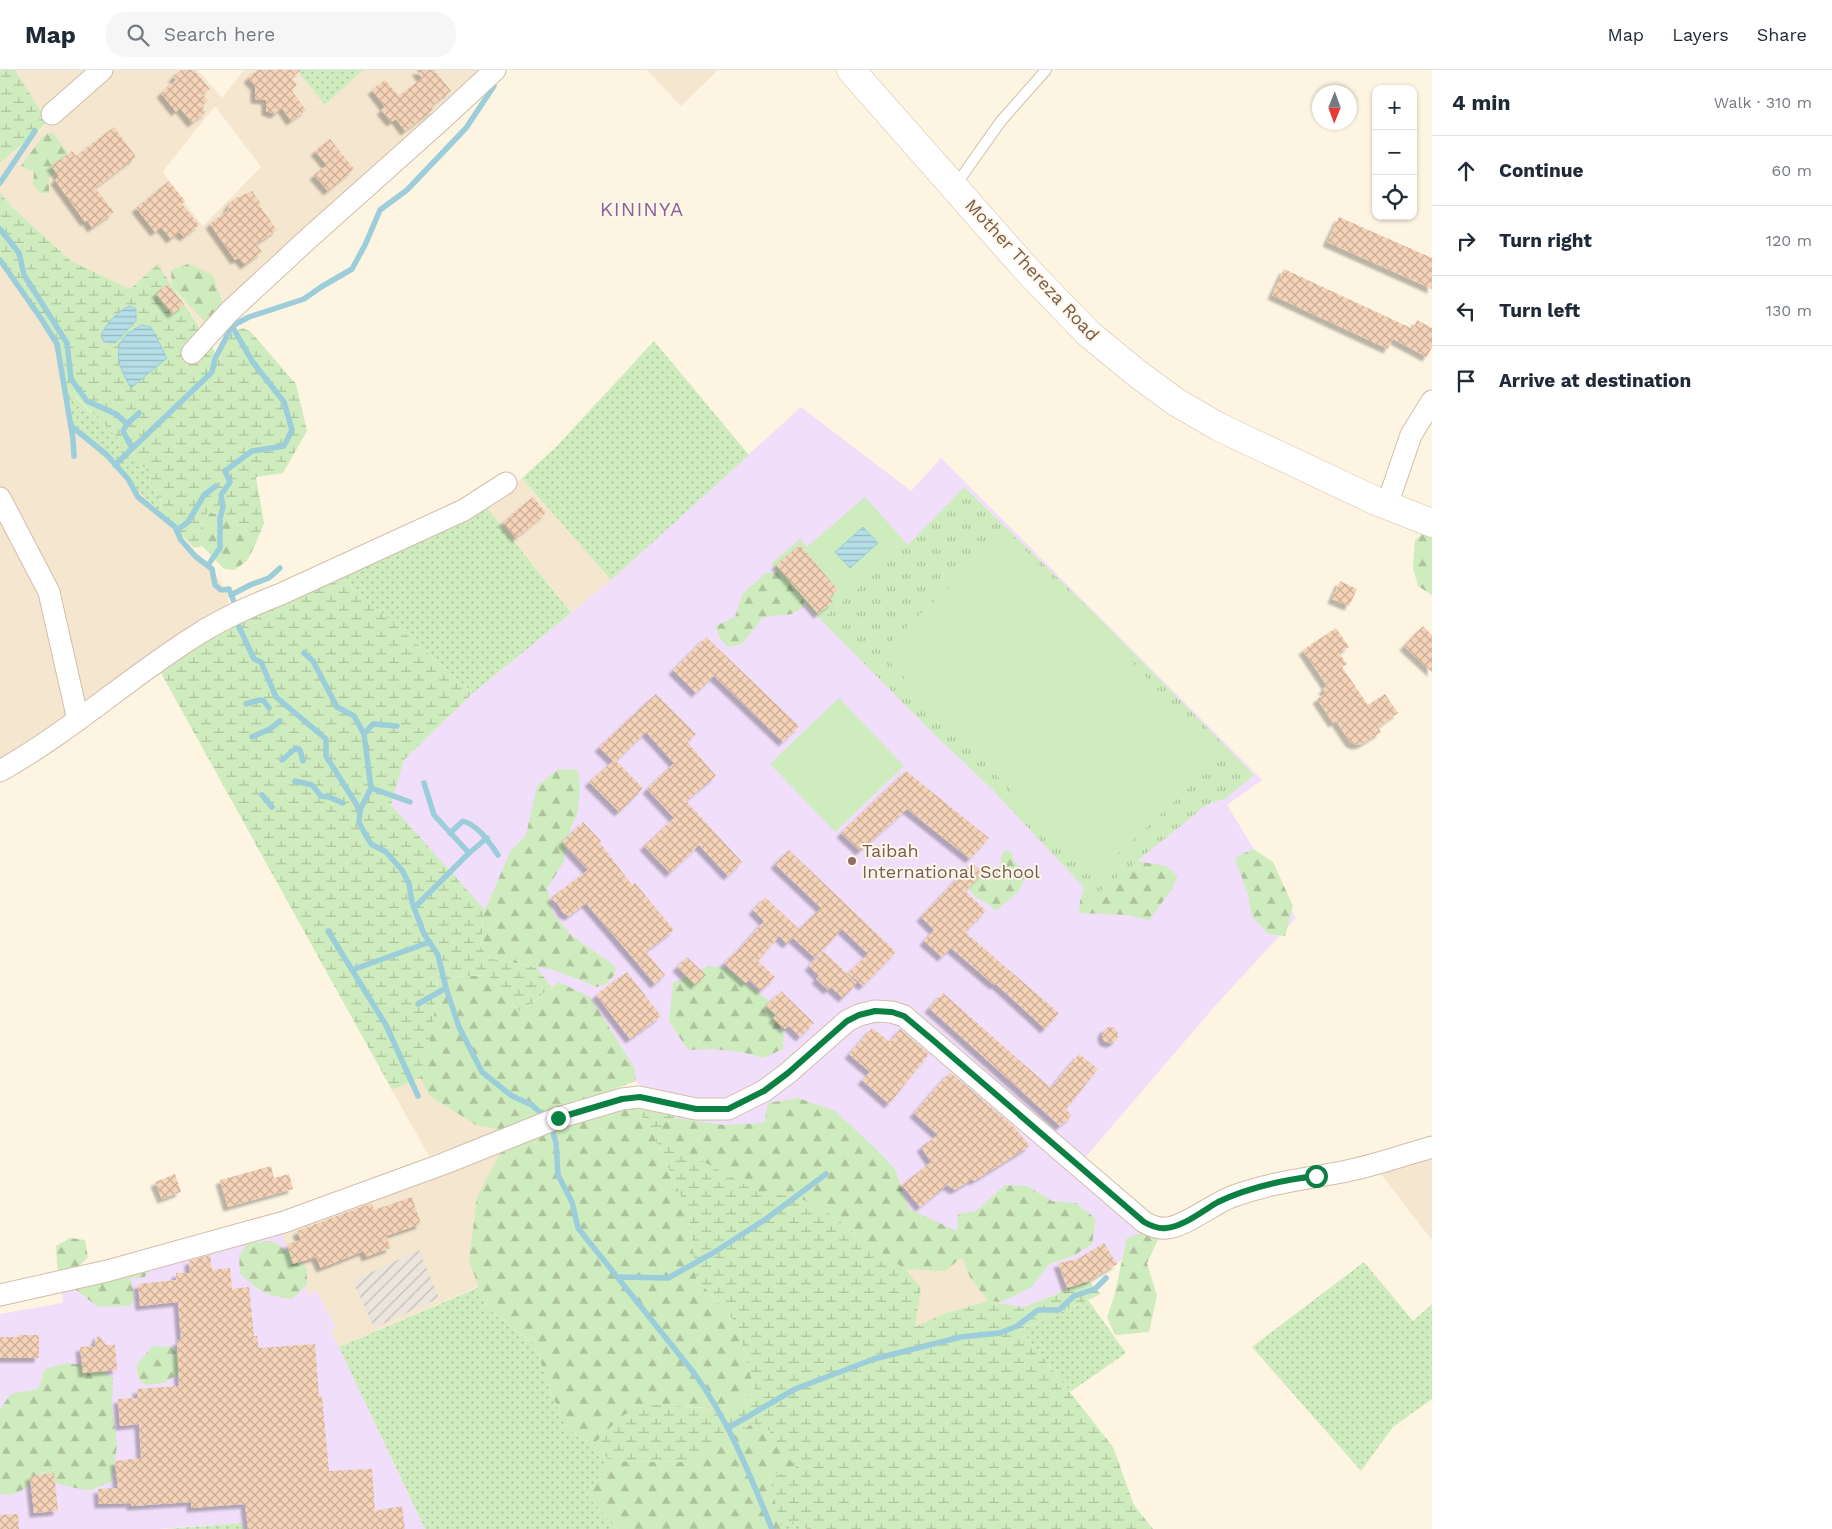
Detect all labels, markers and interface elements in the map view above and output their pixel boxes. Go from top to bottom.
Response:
search box [106,12,456,57]
text: Map [25,21,76,49]
icon: search [124,21,152,49]
text: Search here [164,23,275,46]
text: Map [1607,24,1644,45]
text: Layers [1672,24,1729,45]
text: Share [1757,24,1807,45]
north arrow [1312,85,1357,130]
map controls [1372,85,1417,220]
button: + [1372,85,1417,130]
text: 4 min [1452,90,1510,115]
text: Walk · 310 m [1714,93,1812,112]
button: − [1372,130,1417,175]
icon: ahead [1452,157,1480,185]
text: Continue [1499,159,1583,182]
text: 60 m [1772,161,1812,180]
button: locate [1372,175,1417,220]
street label: Mother Thereza Road [961,194,1104,345]
district label: KININYA [600,197,684,221]
icon: right [1452,227,1480,255]
text: Turn right [1499,229,1592,252]
text: 120 m [1766,231,1812,250]
icon: left [1452,297,1480,325]
text: Turn left [1499,299,1580,322]
text: 130 m [1766,301,1812,320]
icon: arrive [1452,367,1480,395]
text: Arrive at destination [1499,369,1691,392]
place label: Taibah International School [862,840,1040,882]
marker: Taibah International School [846,855,858,867]
route end [547,1107,570,1130]
route start [1305,1165,1328,1188]

